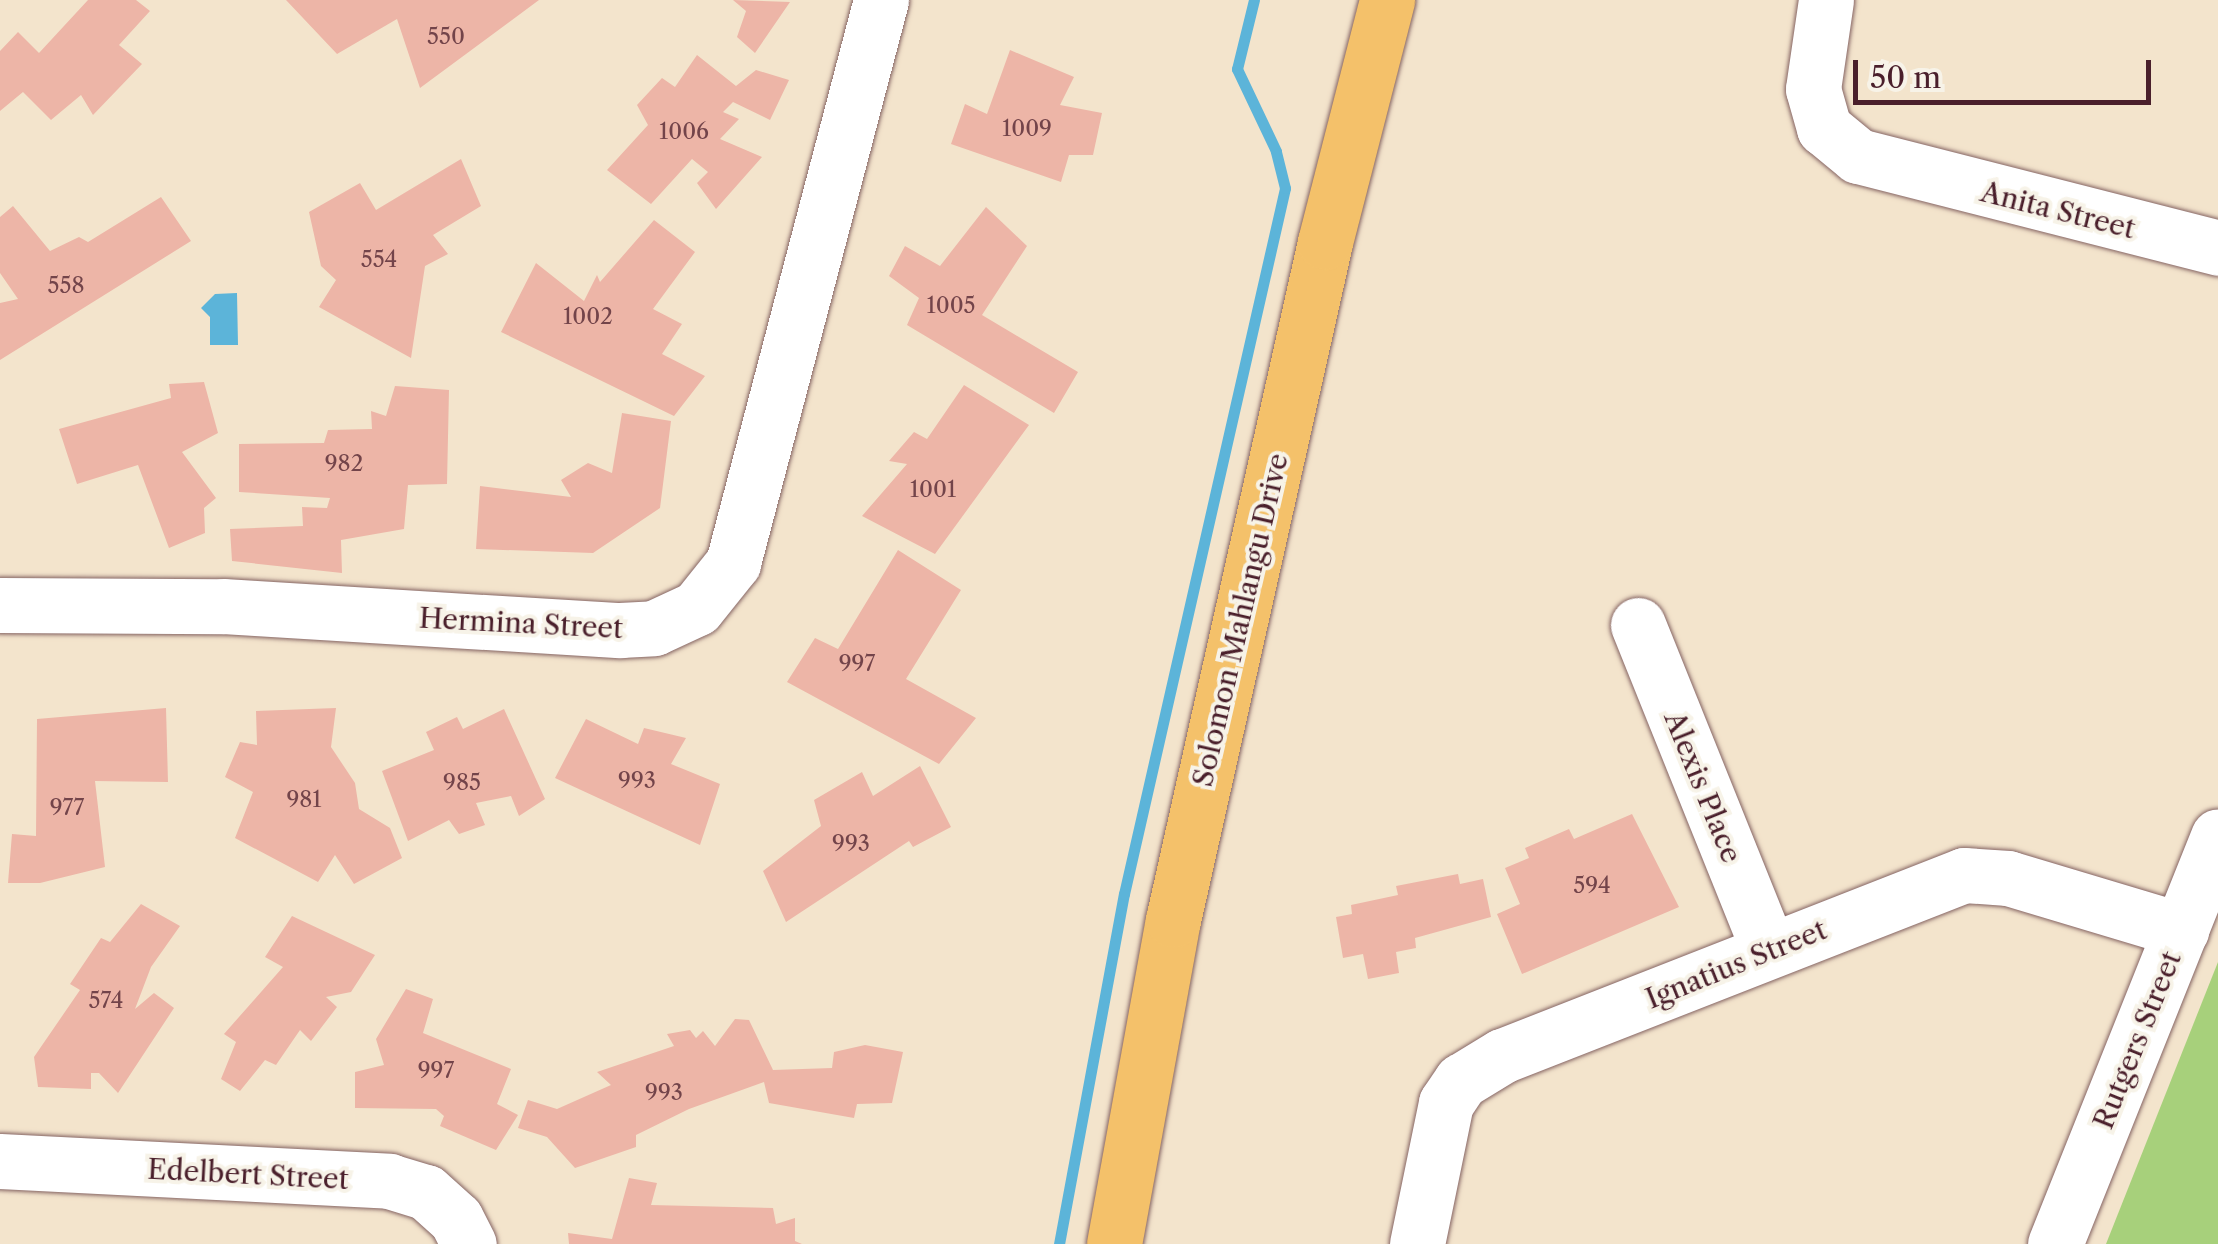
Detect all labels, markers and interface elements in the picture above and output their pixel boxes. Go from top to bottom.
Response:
house number: 550 [427,24,465,50]
scale bar [1858,40,2156,102]
text: 50 m [1870,59,1941,96]
house number: 1009 [1002,116,1052,142]
house number: 1006 [659,119,709,145]
street label: Anita Street [1977,175,2139,245]
house number: 554 [361,247,397,273]
house number: 558 [48,273,84,299]
house number: 1005 [926,293,976,319]
house number: 1002 [563,304,613,330]
street label: Solomon Mahlangu Drive [1185,450,1295,790]
house number: 982 [325,451,363,477]
house number: 1001 [910,477,956,503]
street label: Hermina Street [418,601,624,645]
house number: 997 [839,651,875,677]
street label: Alexis Place [1657,706,1749,868]
house number: 993 [618,768,656,794]
house number: 985 [443,770,481,796]
house number: 981 [286,787,322,813]
house number: 977 [50,795,84,821]
house number: 993 [832,831,870,857]
house number: 594 [1573,873,1611,899]
street label: Ignatius Street [1641,912,1831,1016]
street label: Rutgers Street [2086,946,2188,1134]
house number: 574 [89,988,123,1014]
house number: 997 [418,1058,454,1084]
house number: 993 [645,1080,683,1106]
street label: Edelbert Street [147,1152,349,1196]

